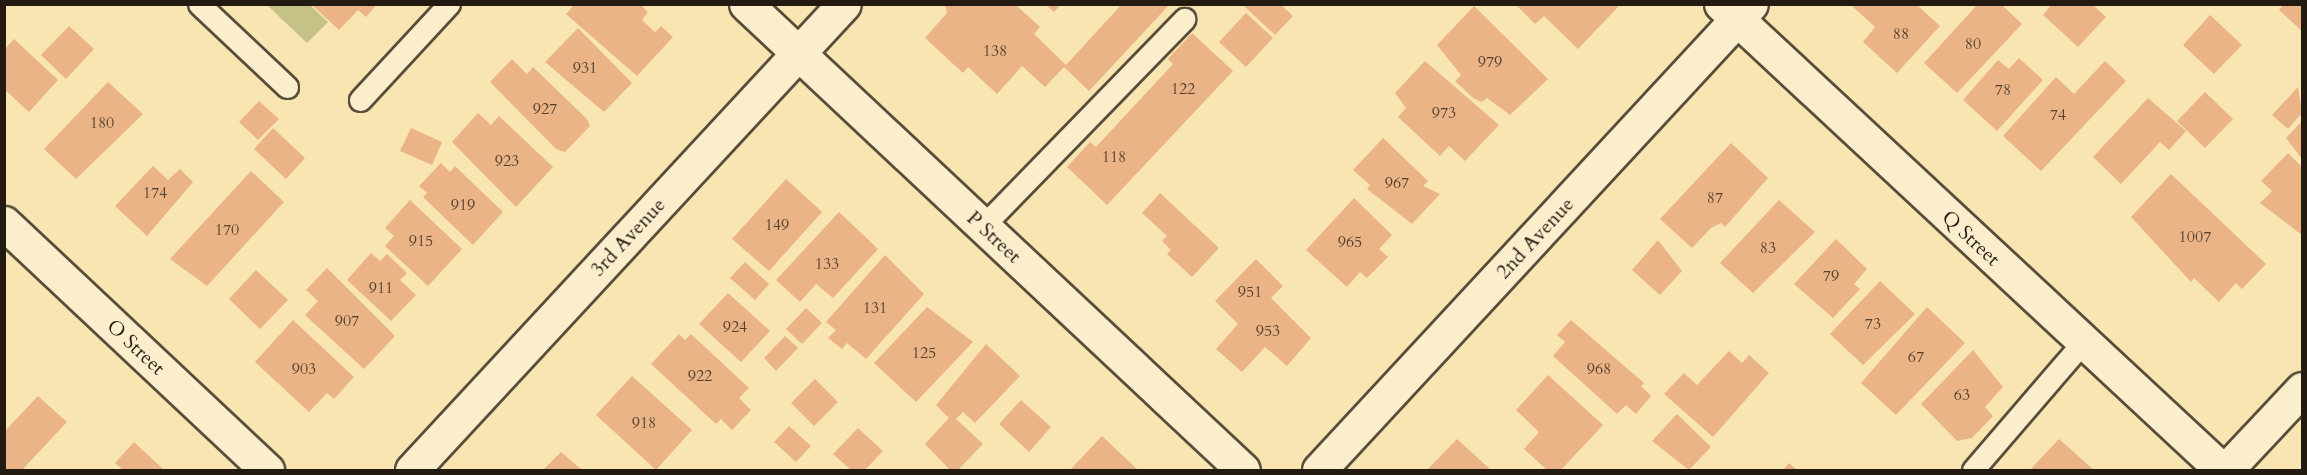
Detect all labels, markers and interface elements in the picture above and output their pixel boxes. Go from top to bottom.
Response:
house number: 88 [1893,24,1909,44]
house number: 80 [1965,34,1981,54]
house number: 138 [983,41,1007,61]
house number: 979 [1478,52,1502,72]
house number: 931 [573,58,597,78]
house number: 122 [1171,79,1195,99]
house number: 78 [1995,80,2011,100]
house number: 927 [533,99,557,119]
house number: 973 [1432,103,1456,123]
house number: 74 [2050,105,2066,125]
house number: 180 [90,113,114,133]
house number: 118 [1102,147,1126,167]
house number: 923 [495,151,519,171]
house number: 967 [1385,173,1409,193]
house number: 174 [143,183,167,203]
house number: 87 [1707,188,1723,208]
street label: 2nd Avenue [1491,192,1579,284]
street label: 3rd Avenue [586,193,670,281]
house number: 919 [451,195,475,215]
street label: Q Street [1937,205,2005,271]
street label: P Street [962,206,1026,268]
house number: 149 [765,215,789,235]
house number: 170 [215,220,239,240]
house number: 1007 [2179,227,2211,247]
house number: 915 [409,231,433,251]
house number: 965 [1338,232,1362,252]
house number: 83 [1760,238,1776,258]
house number: 133 [815,254,839,274]
house number: 79 [1823,266,1839,286]
house number: 911 [369,278,393,298]
house number: 951 [1238,282,1262,302]
house number: 131 [863,298,887,318]
house number: 907 [335,311,359,331]
street label: O Street [102,314,170,380]
house number: 73 [1865,314,1881,334]
house number: 924 [723,317,747,337]
house number: 953 [1256,321,1280,341]
house number: 125 [912,343,936,363]
house number: 67 [1908,347,1924,367]
house number: 903 [292,359,316,379]
house number: 968 [1587,359,1611,379]
house number: 922 [688,366,712,386]
house number: 63 [1954,385,1970,405]
house number: 918 [632,413,656,433]

